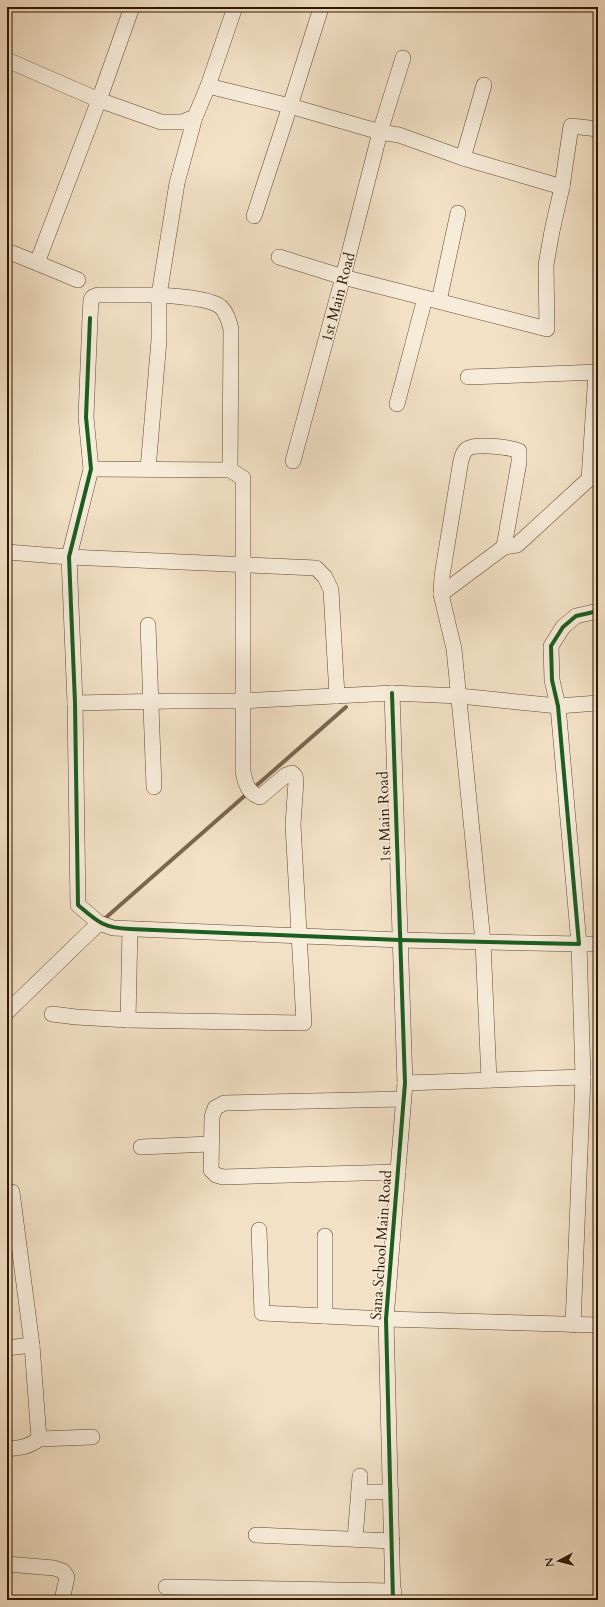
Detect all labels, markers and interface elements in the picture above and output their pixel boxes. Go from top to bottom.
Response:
street label: 1st Main Road [316,250,360,344]
street label: 1st Main Road [372,771,396,863]
street label: Sana School Main Road [366,1169,396,1321]
north arrow [539,1541,579,1581]
text: N [541,1556,558,1568]

